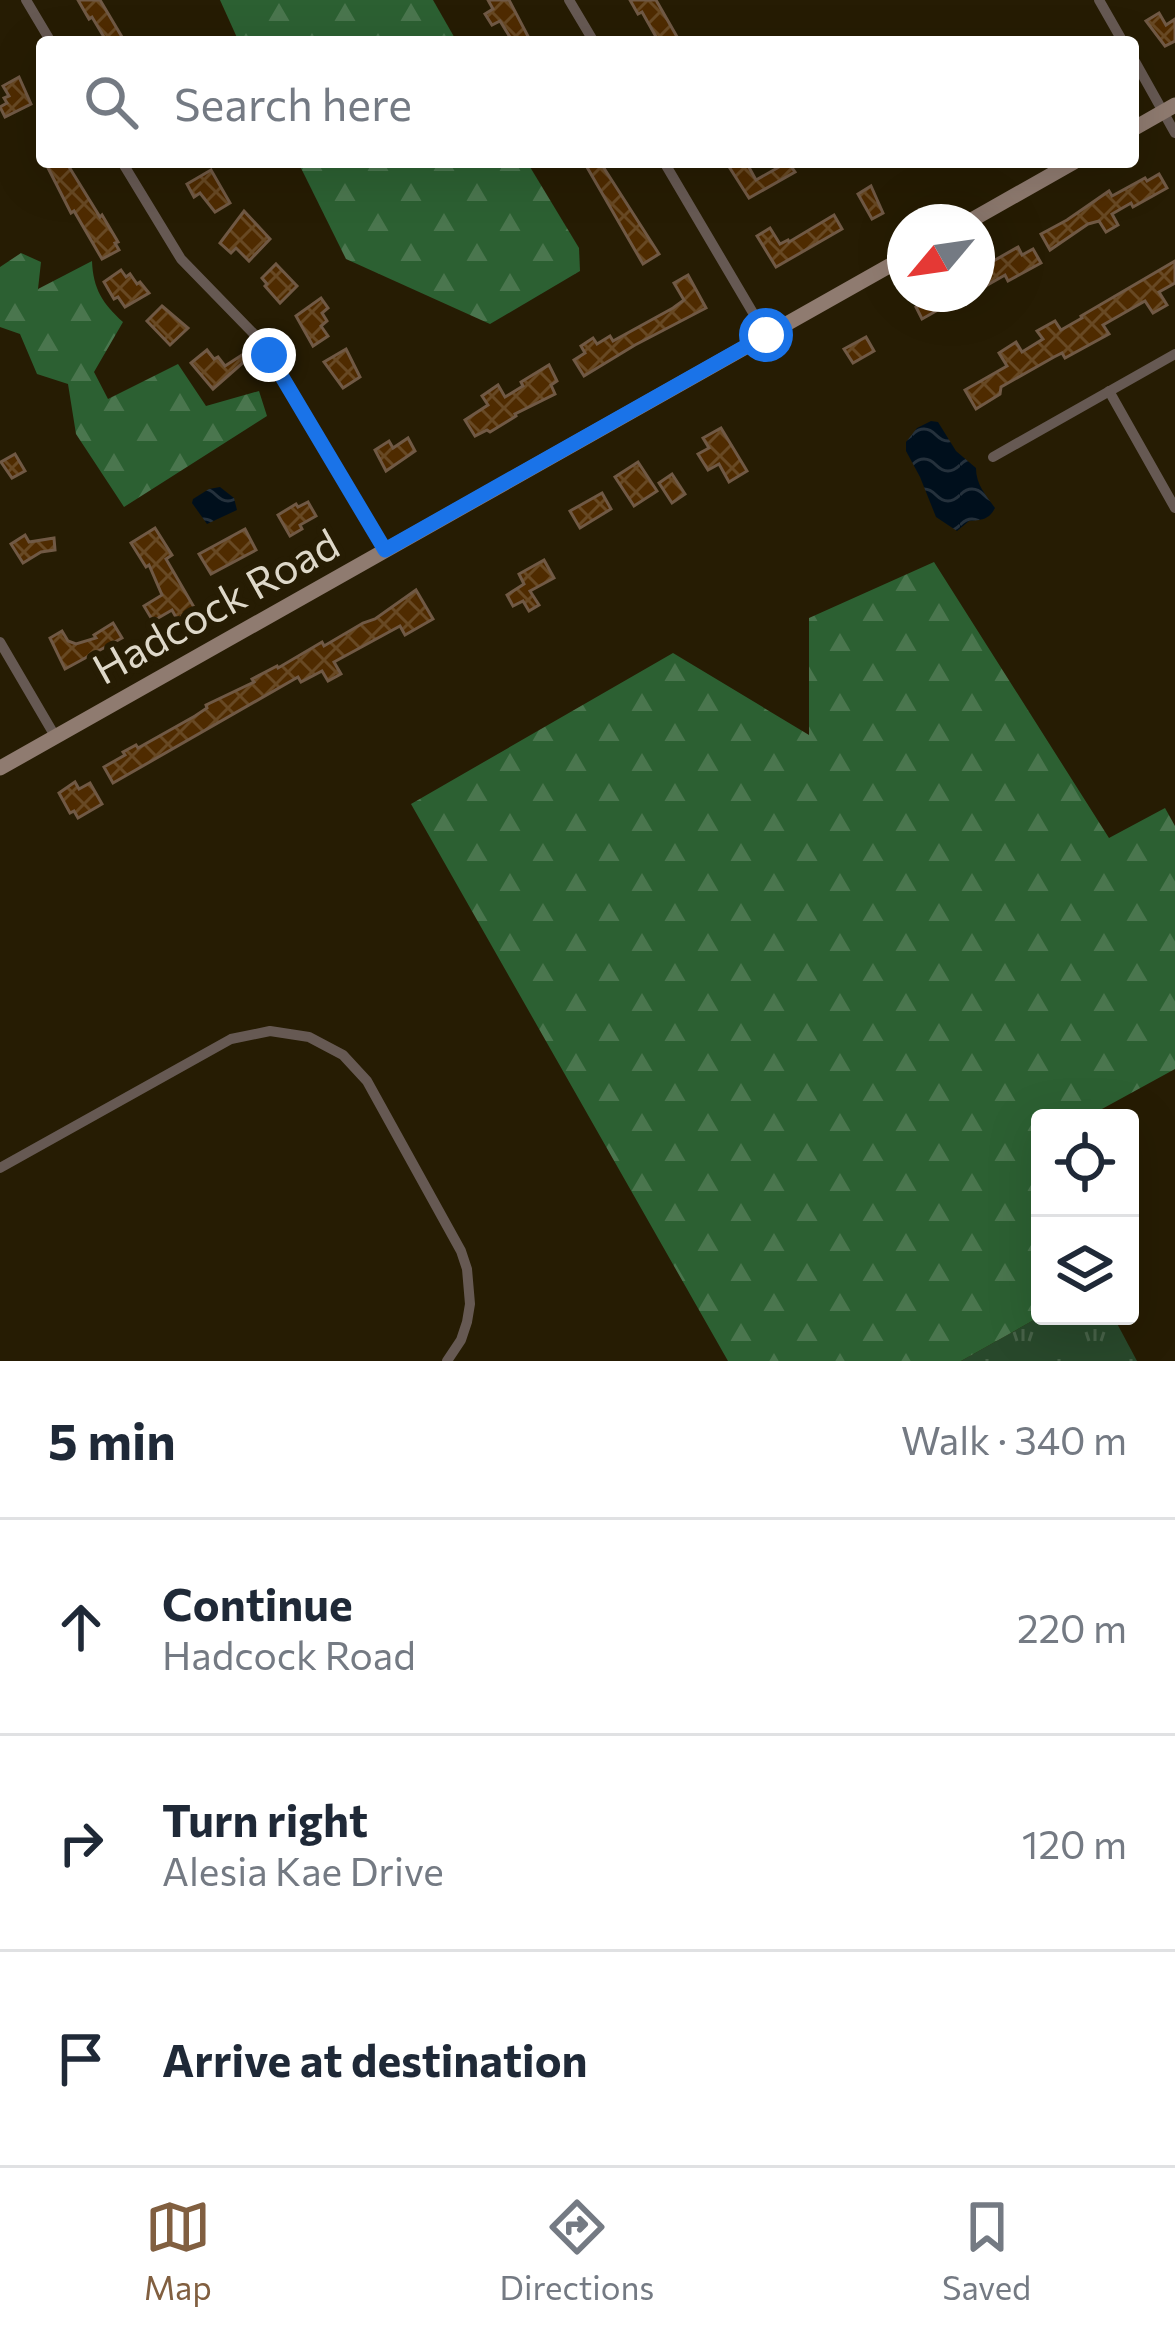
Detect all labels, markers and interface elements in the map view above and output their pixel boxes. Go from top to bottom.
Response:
search box [36,36,1139,168]
icon: search [78,69,144,135]
text: Search here [174,75,412,130]
north arrow [887,204,995,312]
route start [739,308,793,362]
route end [242,328,296,382]
street label: Hadcock Road [83,516,347,694]
map controls [1031,1109,1139,1325]
button: locate [1031,1109,1139,1217]
button: layers [1031,1217,1139,1325]
text: 5 min [48,1408,176,1471]
text: Walk · 340 m [901,1415,1127,1463]
text: Continue [162,1575,353,1630]
icon: ahead [48,1594,114,1660]
text: 220 m [1017,1603,1127,1651]
text: Hadcock Road [162,1630,416,1678]
text: Turn right [162,1791,368,1846]
icon: right [48,1810,114,1876]
text: 120 m [1022,1819,1127,1867]
text: Alesia Kae Drive [162,1846,444,1894]
icon: arrive [48,2026,114,2092]
text: Arrive at destination [162,2031,588,2086]
tab: Map [144,2194,212,2307]
tab: Directions [500,2194,654,2307]
tab: Saved [942,2194,1031,2307]

